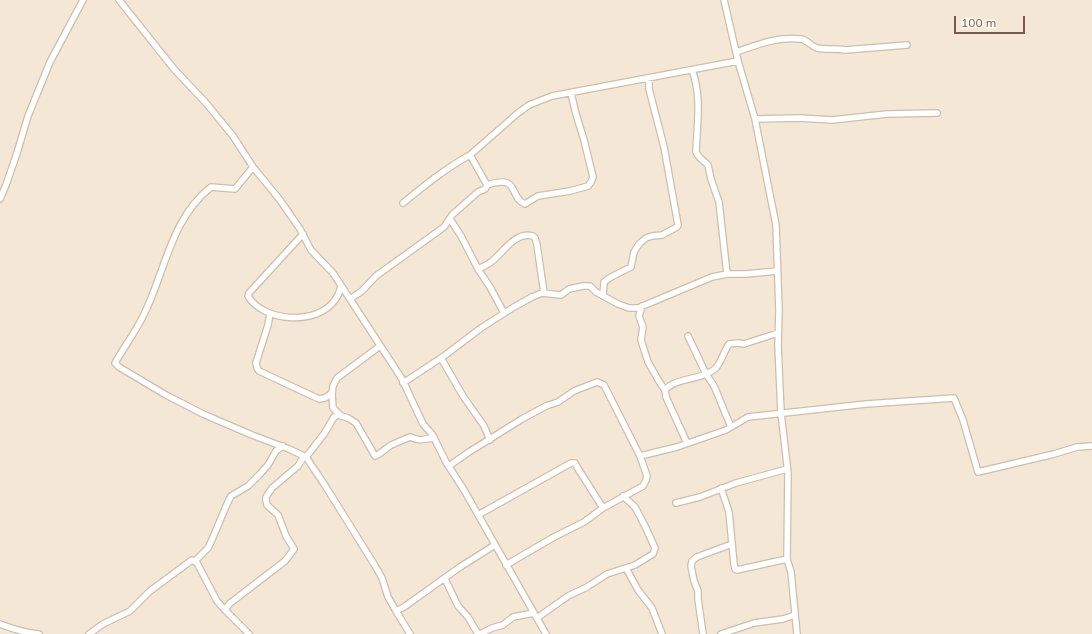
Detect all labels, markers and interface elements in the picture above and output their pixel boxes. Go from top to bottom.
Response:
scale bar [956,8,1027,34]
text: 100 m [961,15,996,30]

